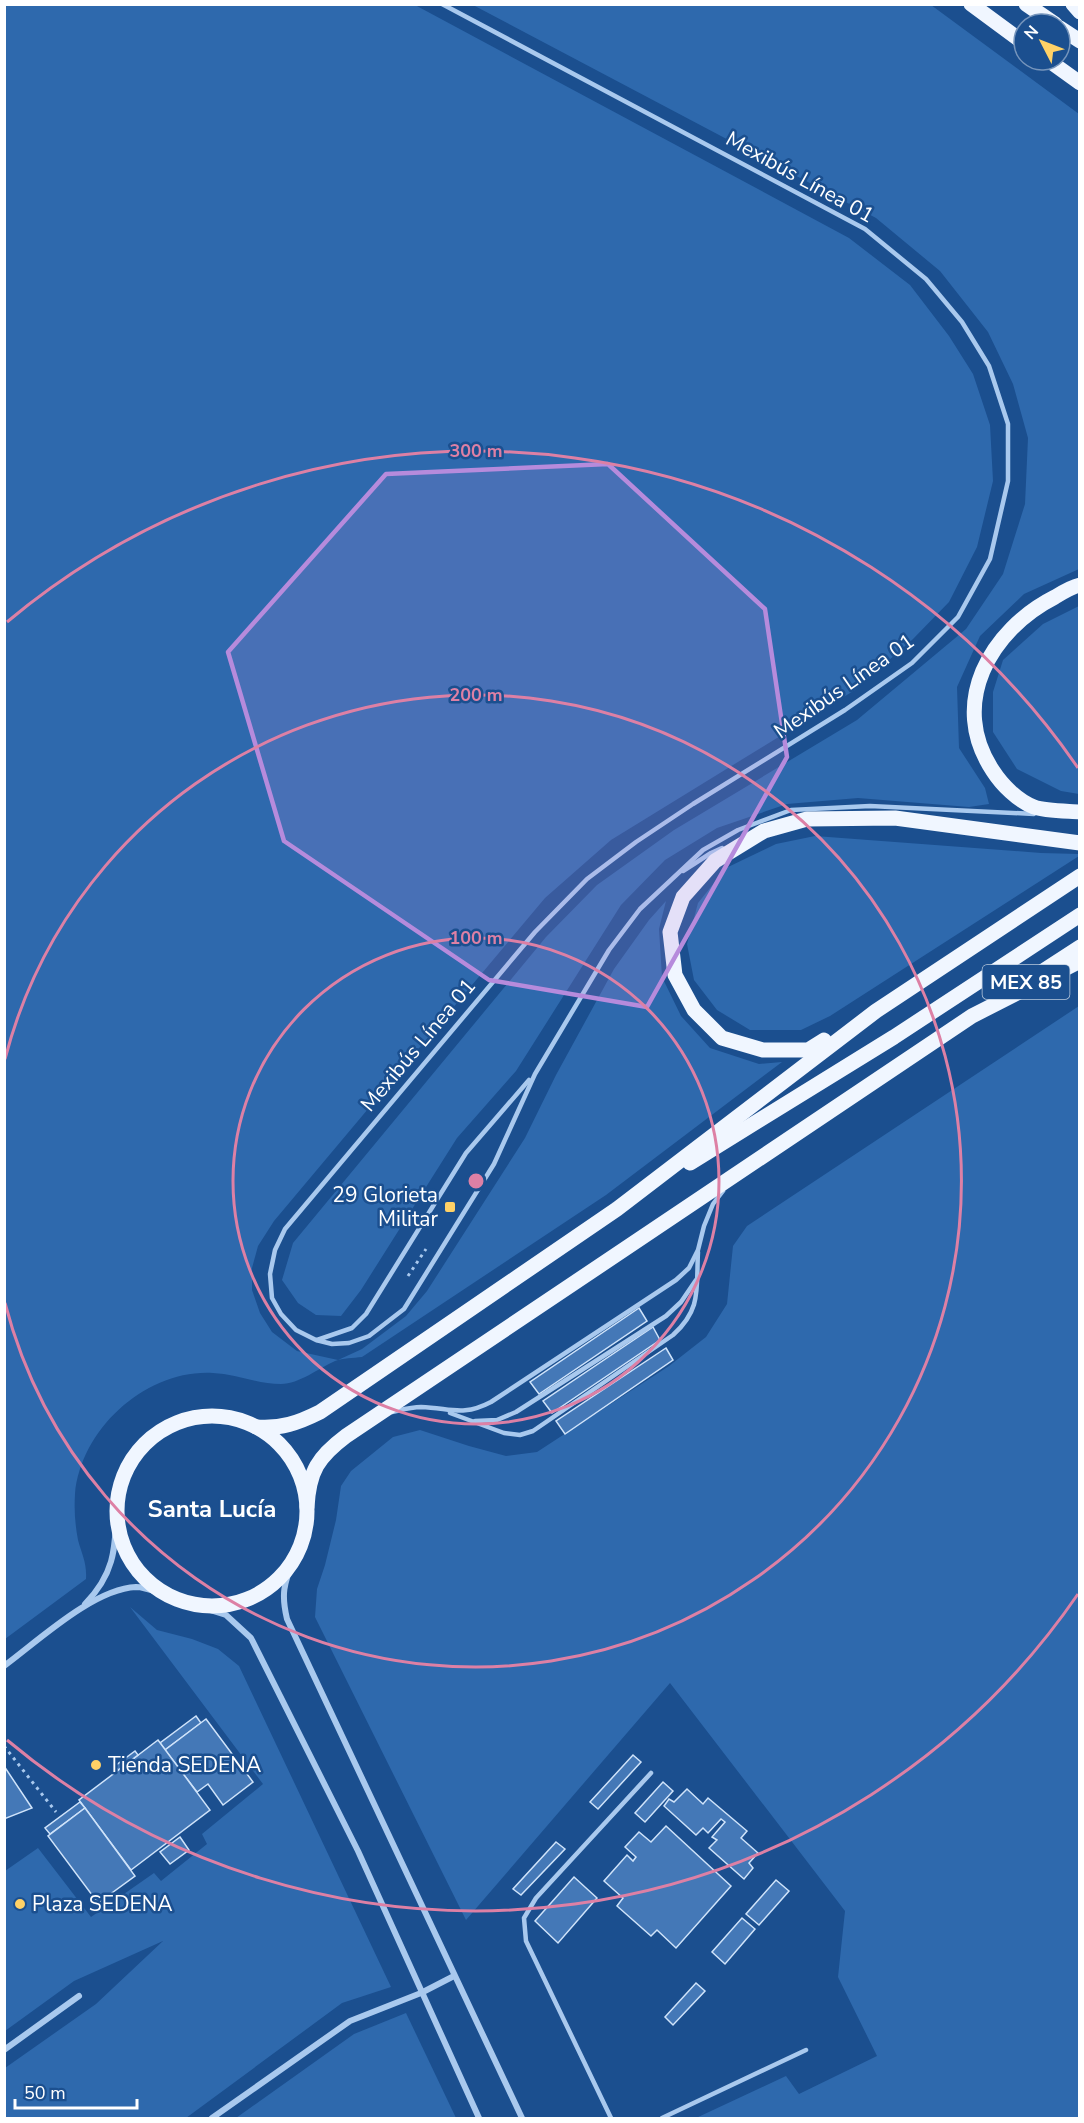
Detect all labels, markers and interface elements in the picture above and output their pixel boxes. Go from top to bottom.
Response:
north arrow [1012,12,1072,72]
text: N [1019,21,1044,44]
street label: Mexibús Línea 01 [721,125,879,229]
text: 300 m [449,439,503,463]
street label: Mexibús Línea 01 [768,627,920,745]
text: 200 m [449,683,503,707]
text: 100 m [449,926,503,950]
road number: MEX 85 [982,965,1070,999]
street label: Mexibús Línea 01 [354,973,482,1117]
centre of rings [466,1171,486,1191]
place label: 29 Glorieta Militar [332,1181,438,1233]
marker: 29 Glorieta Militar [443,1200,457,1214]
district label: Santa Lucía [148,1493,276,1525]
place label: Tienda SEDENA [108,1751,261,1779]
marker: Tienda SEDENA [89,1758,103,1772]
place label: Plaza SEDENA [32,1890,173,1918]
marker: Plaza SEDENA [13,1897,27,1911]
scale bar [15,2072,136,2110]
text: 50 m [24,2081,66,2105]

